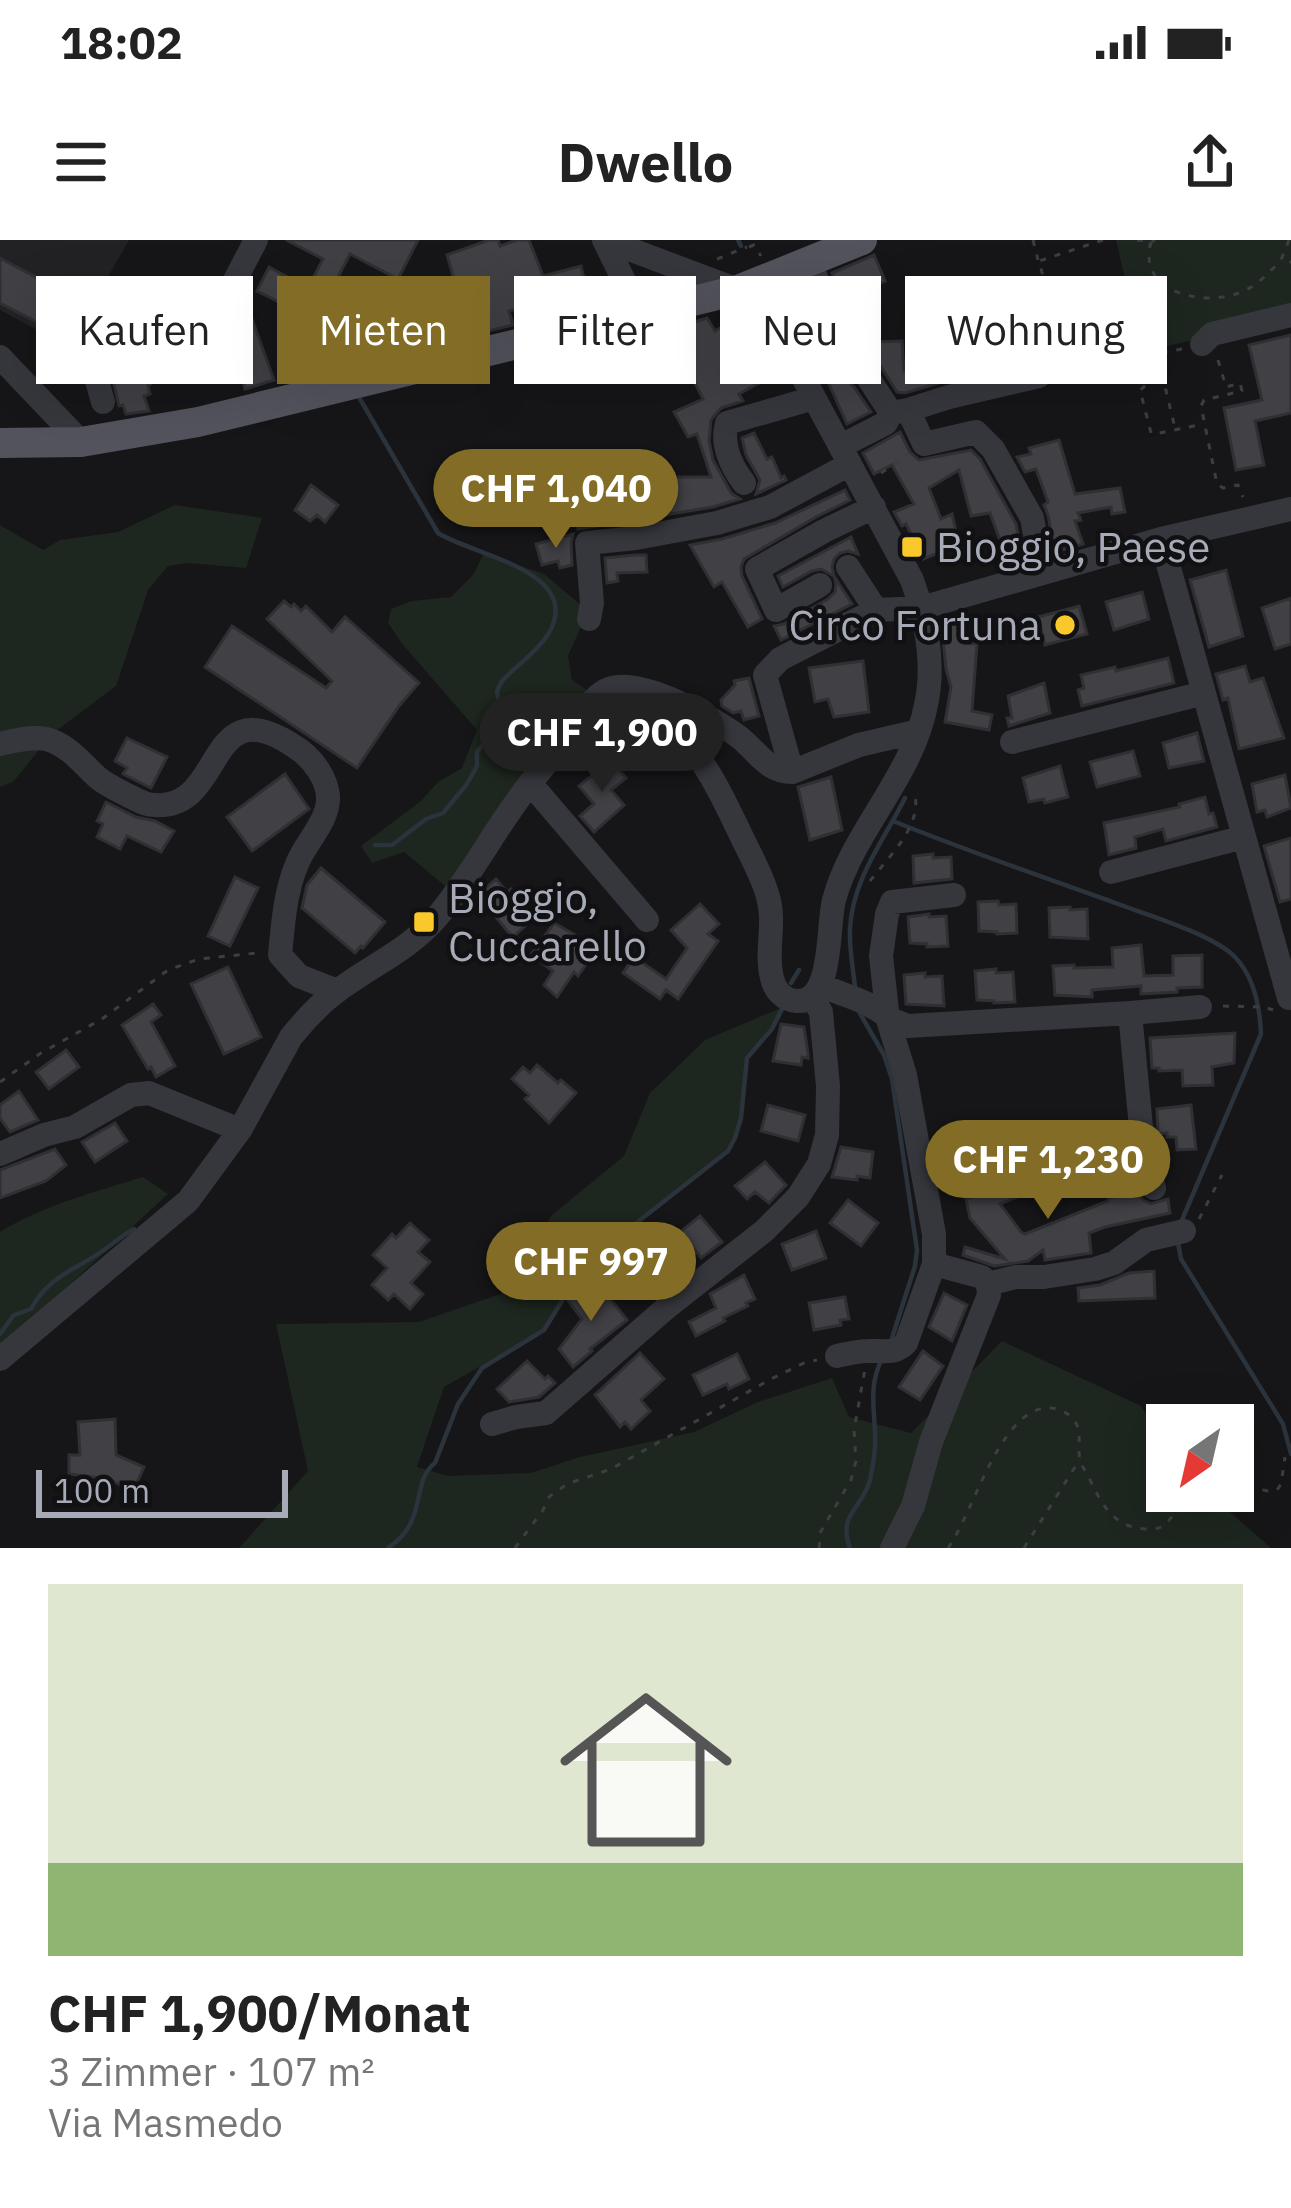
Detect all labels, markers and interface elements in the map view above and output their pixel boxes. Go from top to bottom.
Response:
text: 18:02 [60,13,183,71]
text: Dwello [558,127,733,197]
icon: menu [48,129,114,195]
icon: share [1177,129,1243,195]
chip: Kaufen [36,276,253,384]
chip: Mieten [277,276,490,384]
chip: Filter [514,276,696,384]
chip: Neu [720,276,881,384]
chip: Wohnung [905,276,1167,384]
pin: CHF 1,040 [419,449,693,551]
text: CHF 1,040 [460,462,652,513]
place label: Bioggio, Paese [936,519,1210,574]
marker: Bioggio, Paese [899,534,925,560]
place label: Circo Fortuna [788,597,1041,652]
marker: Circo Fortuna [1052,612,1078,638]
pin: CHF 1,900 [465,693,739,795]
text: CHF 1,900 [506,706,698,757]
place label: Bioggio, Cuccarello [448,870,647,973]
marker: Bioggio, Cuccarello [411,909,437,935]
pin: CHF 1,230 [911,1120,1185,1222]
text: CHF 1,230 [952,1133,1144,1184]
pin: CHF 997 [480,1222,702,1324]
text: CHF 997 [513,1235,669,1286]
north arrow [1146,1404,1254,1512]
map controls [1146,1404,1254,1512]
scale bar [36,1464,288,1517]
text: 100 m [54,1469,150,1512]
icon: home [538,1662,754,1878]
text: CHF 1,900/Monat [48,1980,471,2046]
text: 3 Zimmer · 107 m² [48,2046,375,2097]
text: Via Masmedo [48,2097,283,2148]

